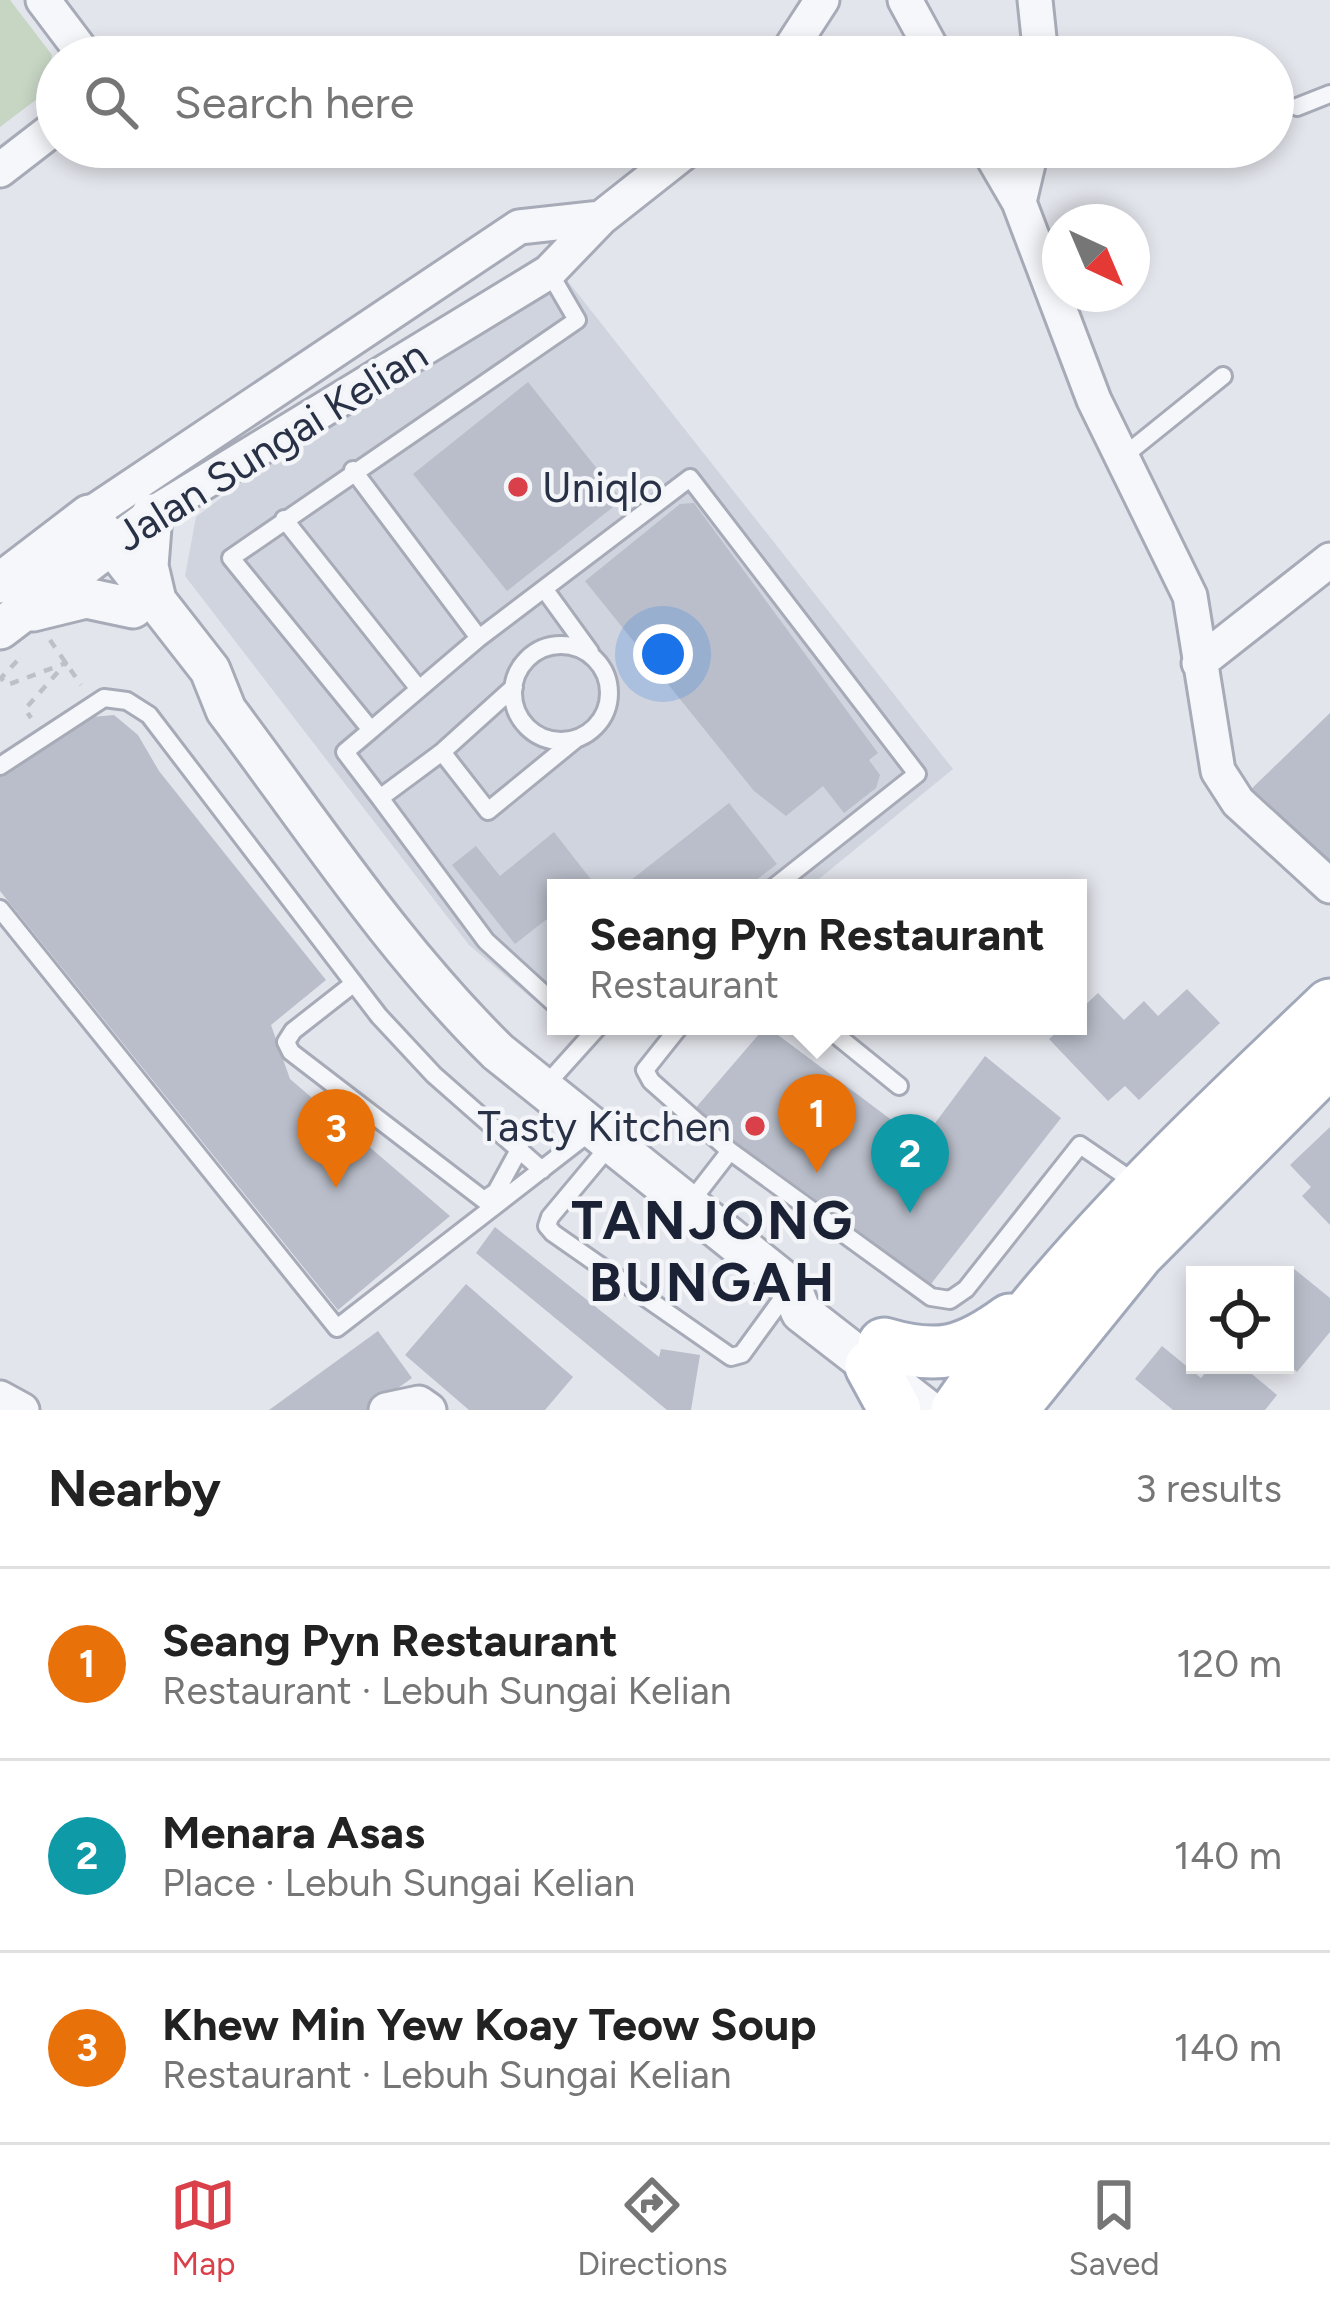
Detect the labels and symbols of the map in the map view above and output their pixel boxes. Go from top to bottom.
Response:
north arrow [1042,204,1150,312]
street label: Jalan Sungai Kelian [106,329,437,562]
place label: Uniqlo [542,462,663,513]
marker: Uniqlo [505,474,531,500]
your location [633,624,693,684]
pin: 1 [778,1074,856,1173]
pin: 3 [297,1089,375,1188]
place label: Tasty Kitchen [477,1101,731,1152]
marker: Tasty Kitchen [742,1113,768,1139]
pin: 2 [871,1114,949,1213]
district label: TANJONG BUNGAH [571,1188,855,1315]

